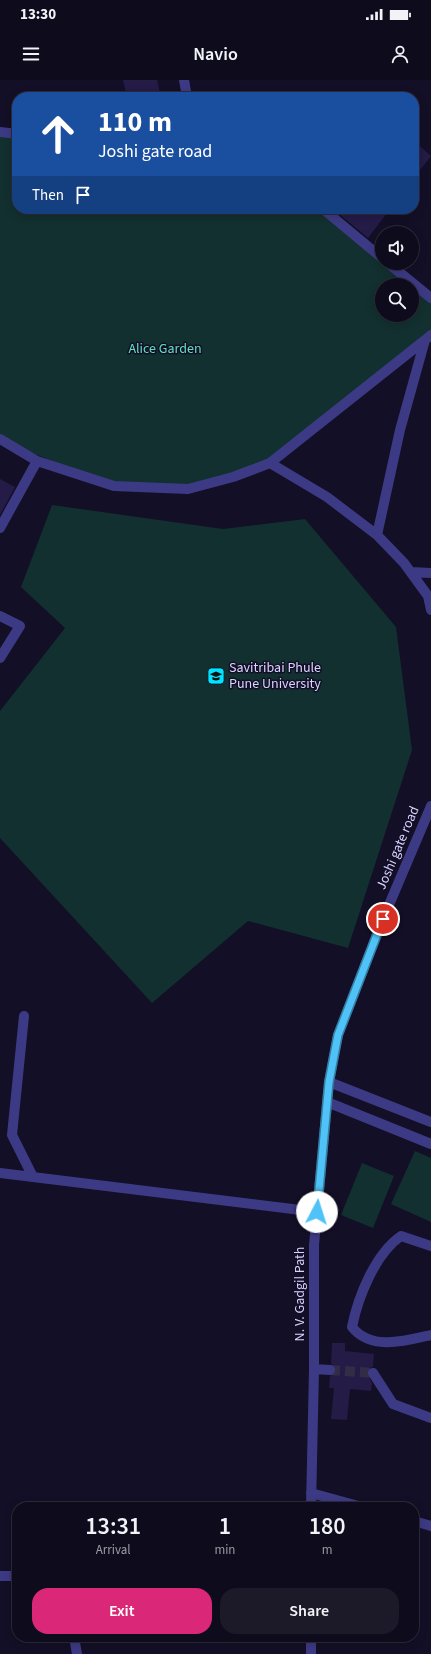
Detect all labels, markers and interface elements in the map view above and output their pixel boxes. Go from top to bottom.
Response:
text: 13:30 [20,4,56,25]
text: Navio [193,42,238,67]
icon: menu [20,43,42,65]
icon: person [389,43,411,65]
text: 110 m [98,102,172,142]
icon: ahead [32,108,84,160]
text: Joshi gate road [98,139,212,164]
icon: arrive [72,184,94,206]
text: Then [32,185,64,206]
map controls [375,226,419,322]
button: sound [375,226,419,270]
button: search [375,278,419,322]
park label: Alice Garden [128,339,202,359]
place label: Savitribai Phule Pune University [229,658,321,694]
school or university icon: Savitribai Phule Pune University [206,666,226,686]
street label: Joshi gate road [371,803,425,893]
pin [366,902,400,936]
icon: arrive [372,908,394,930]
position arrow [296,1191,338,1233]
street label: N. V. Gadgil Path [290,1247,310,1341]
text: 13:31 [85,1509,141,1544]
text: 1 [219,1509,231,1544]
text: 180 [309,1509,346,1544]
text: Arrival [96,1541,131,1559]
text: min [214,1541,235,1559]
text: m [322,1541,333,1559]
button: Exit [32,1588,212,1634]
button: Share [220,1588,399,1634]

